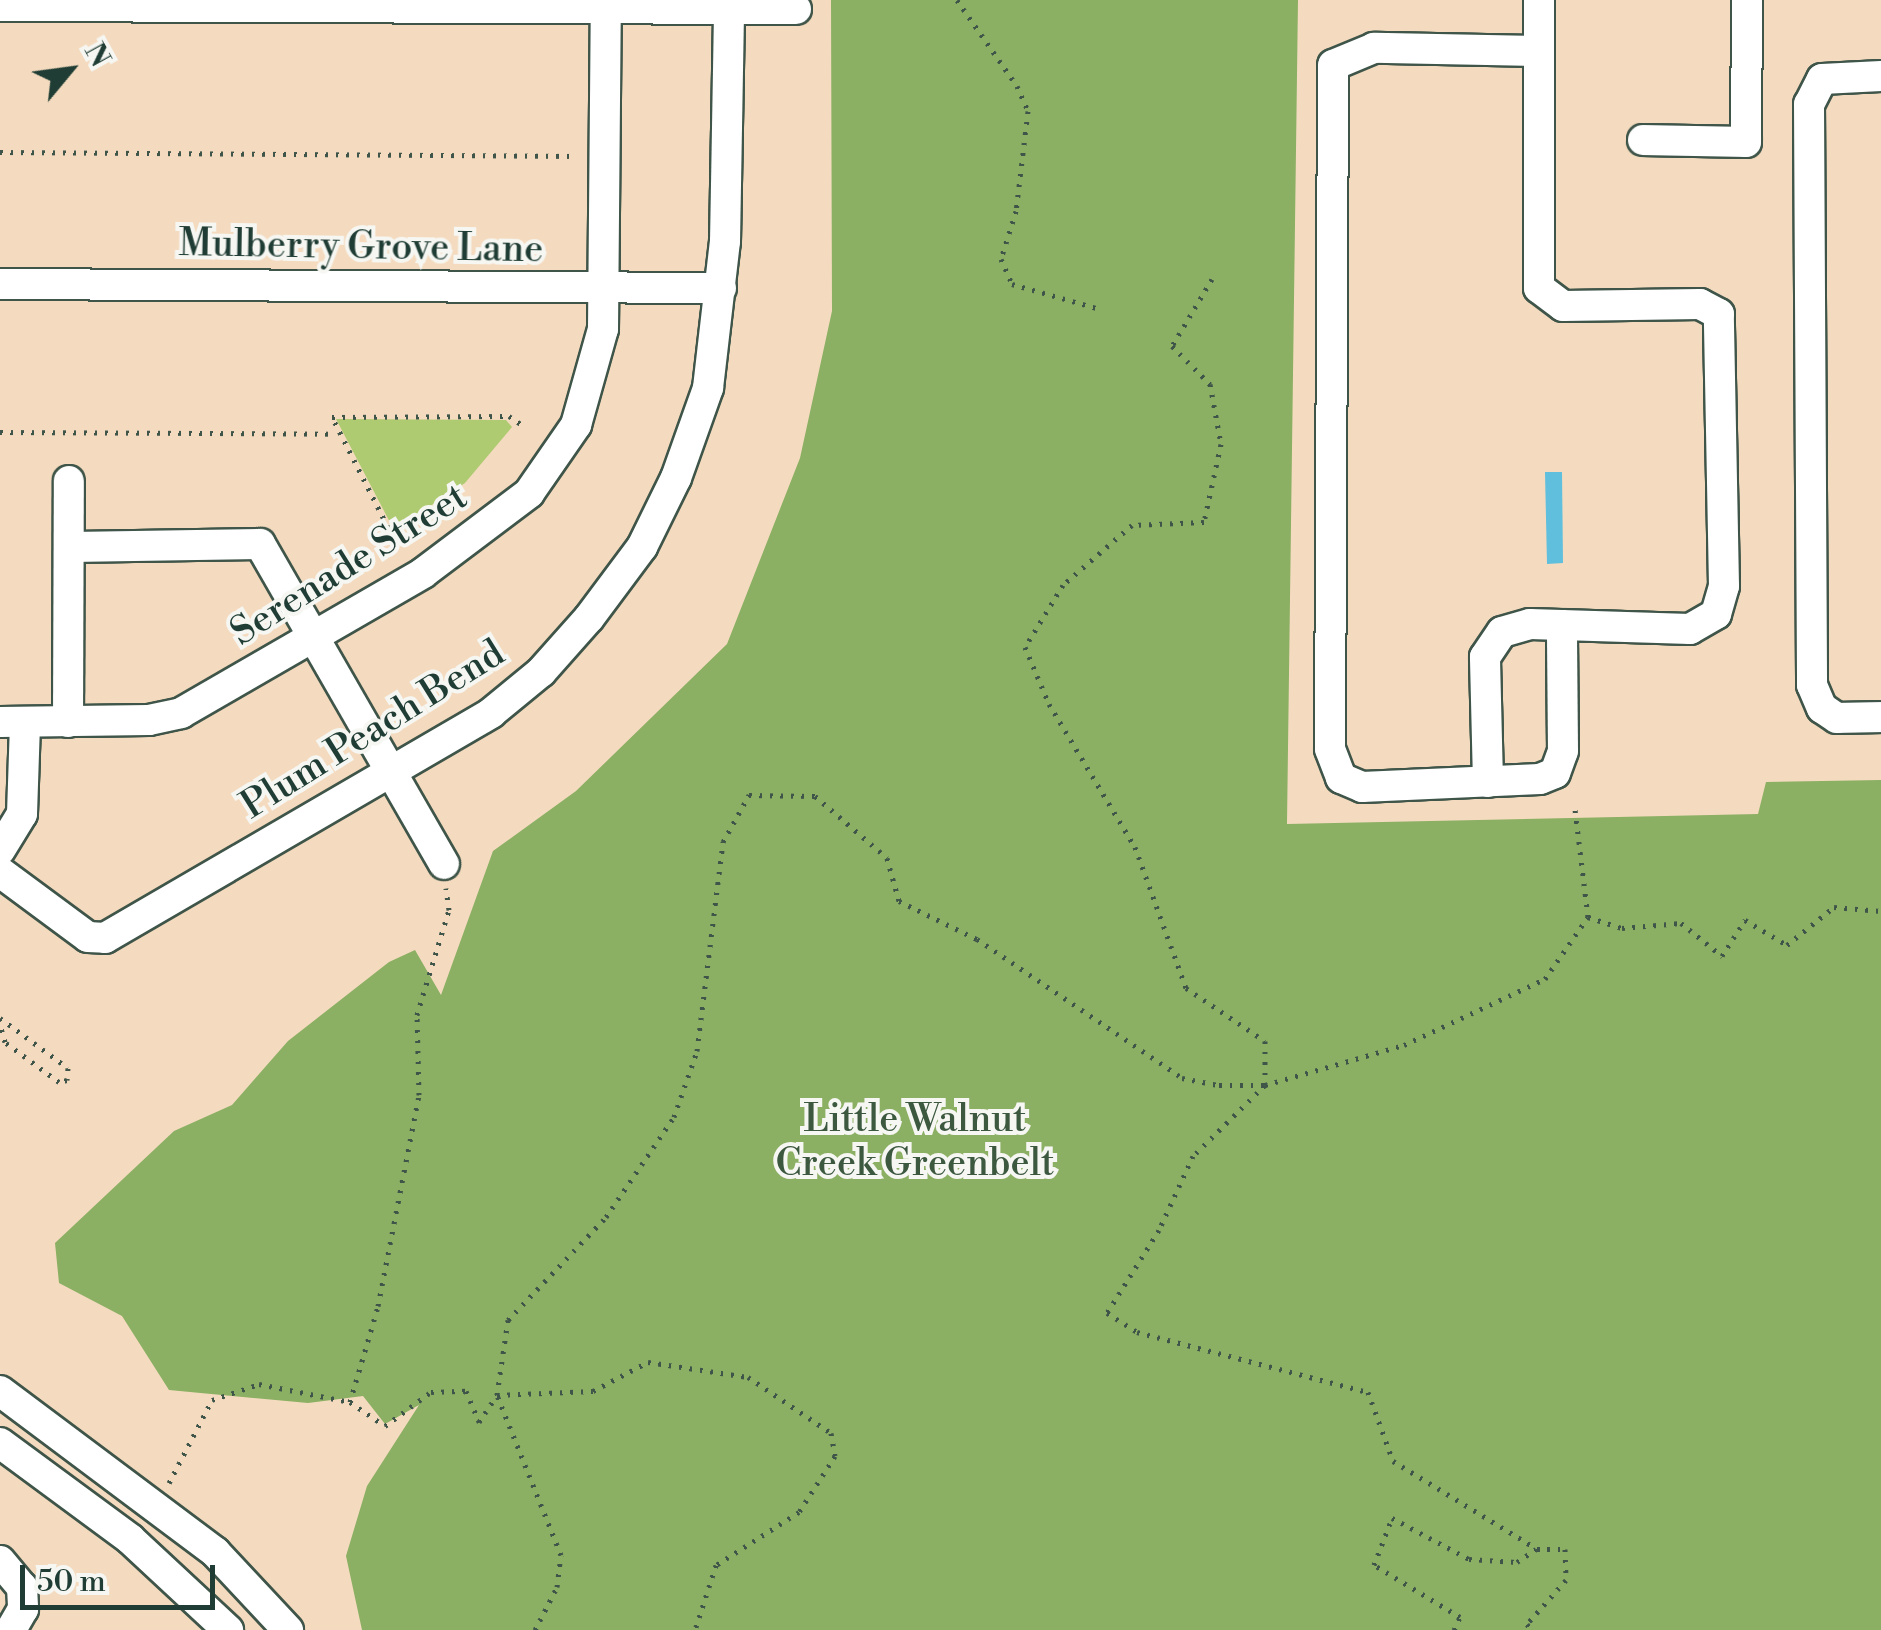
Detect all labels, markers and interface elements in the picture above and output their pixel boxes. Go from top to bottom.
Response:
north arrow [20,20,120,120]
text: N [76,37,117,73]
street label: Mulberry Grove Lane [178,221,544,273]
street label: Serenade Street [222,474,476,656]
street label: Plum Peach Bend [233,631,513,829]
park label: Little Walnut Creek Greenbelt [776,1097,1054,1186]
scale bar [25,1545,220,1607]
text: 50 m [37,1563,106,1601]

